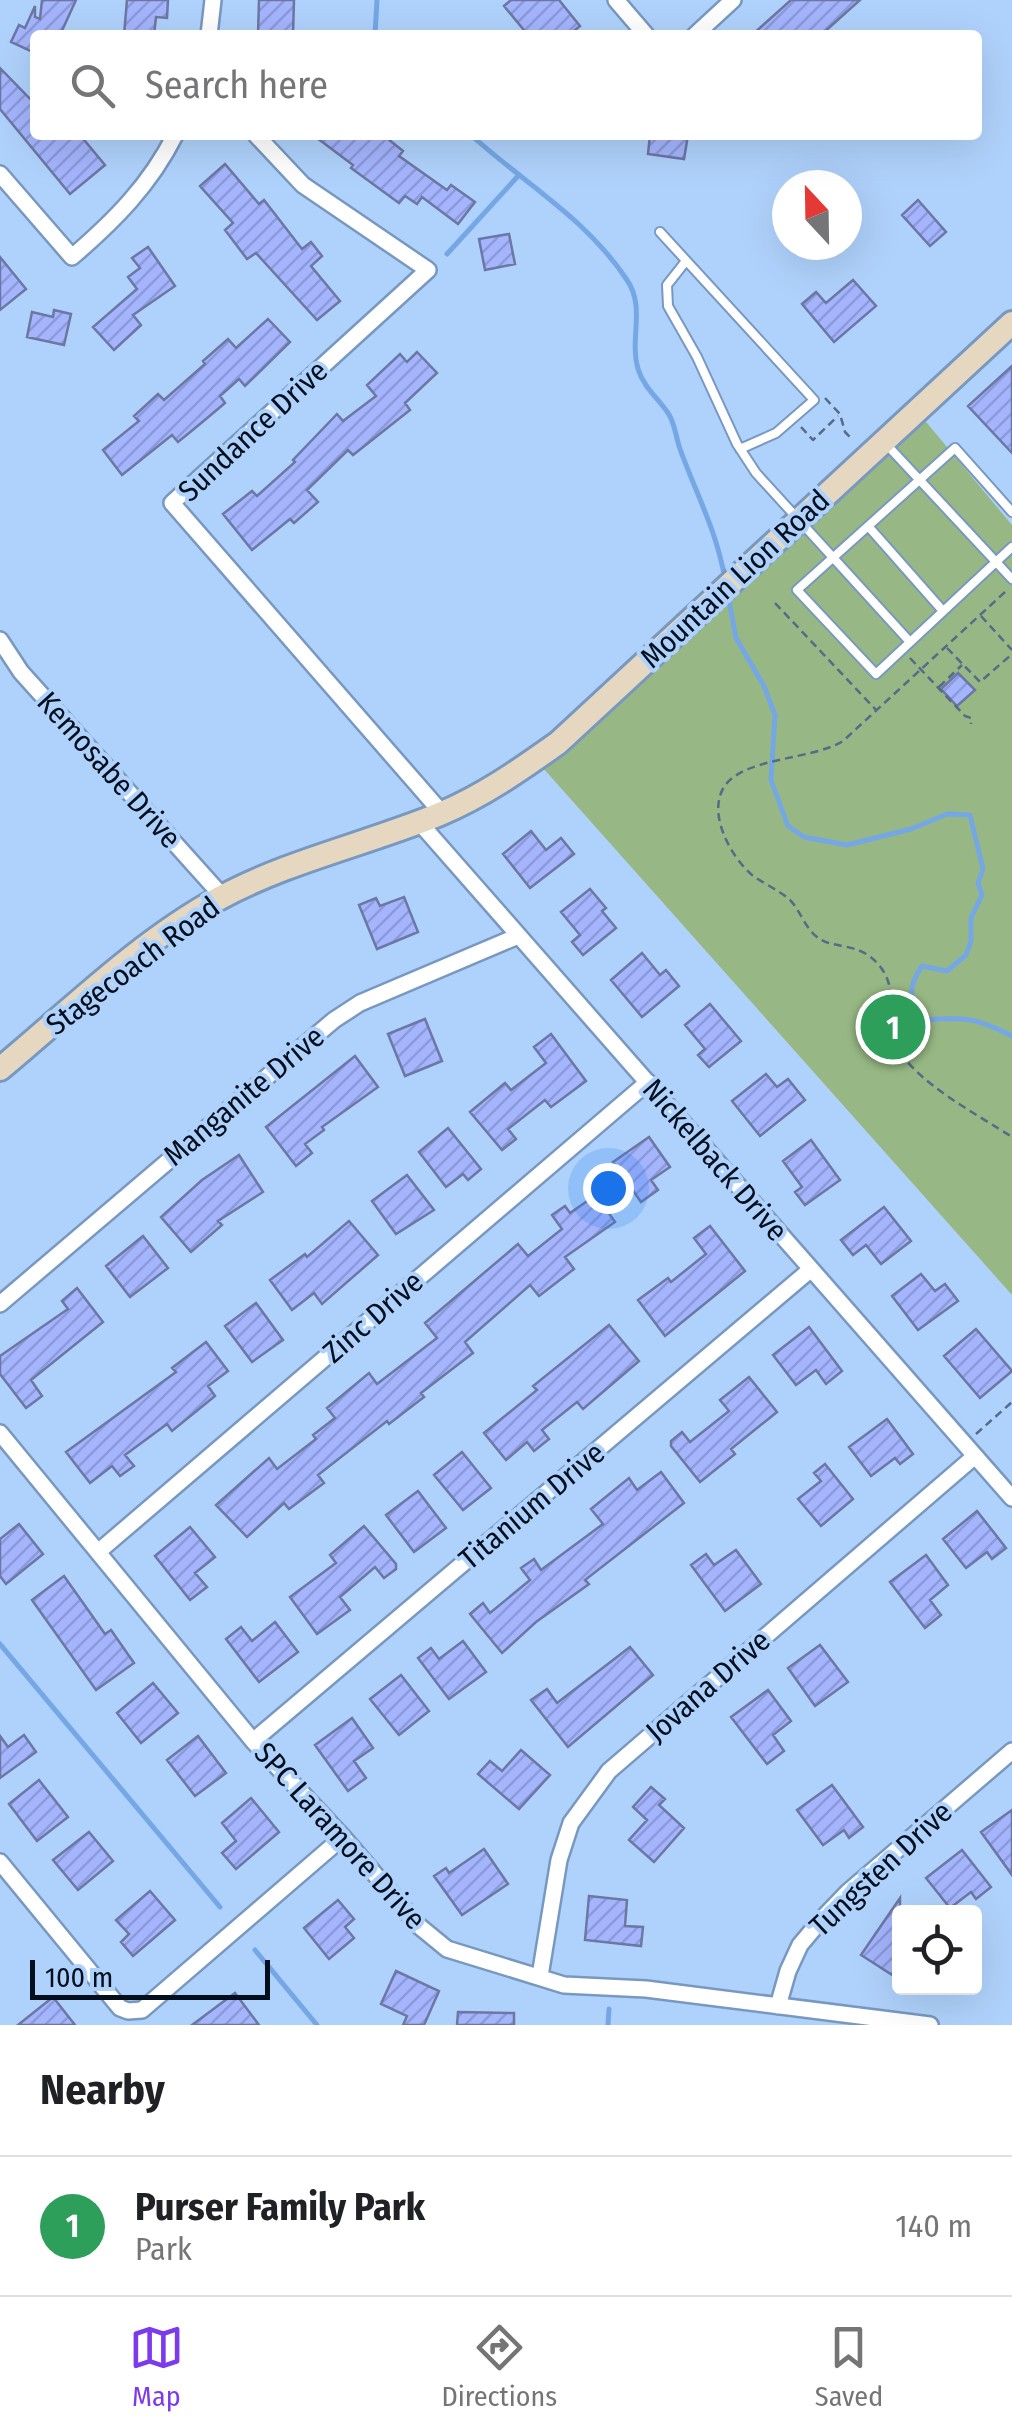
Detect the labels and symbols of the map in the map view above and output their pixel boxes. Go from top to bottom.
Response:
north arrow [772,170,862,260]
street label: Sundance Drive [171,353,335,509]
street label: Mountain Lion Road [633,482,837,676]
street label: Kemosabe Drive [29,684,189,856]
street label: Stagecoach Road [39,889,227,1043]
pin: 1 [860,990,926,1064]
street label: Manganite Drive [157,1019,331,1173]
street label: Nickelback Drive [635,1072,795,1248]
your location [583,1163,634,1214]
street label: Zinc Drive [316,1264,430,1370]
street label: Titanium Drive [452,1435,612,1577]
street label: Jovana Drive [639,1622,777,1750]
street label: SPC Laramore Drive [247,1735,433,1937]
street label: Tungsten Drive [802,1794,960,1944]
scale bar [30,1955,270,2000]

